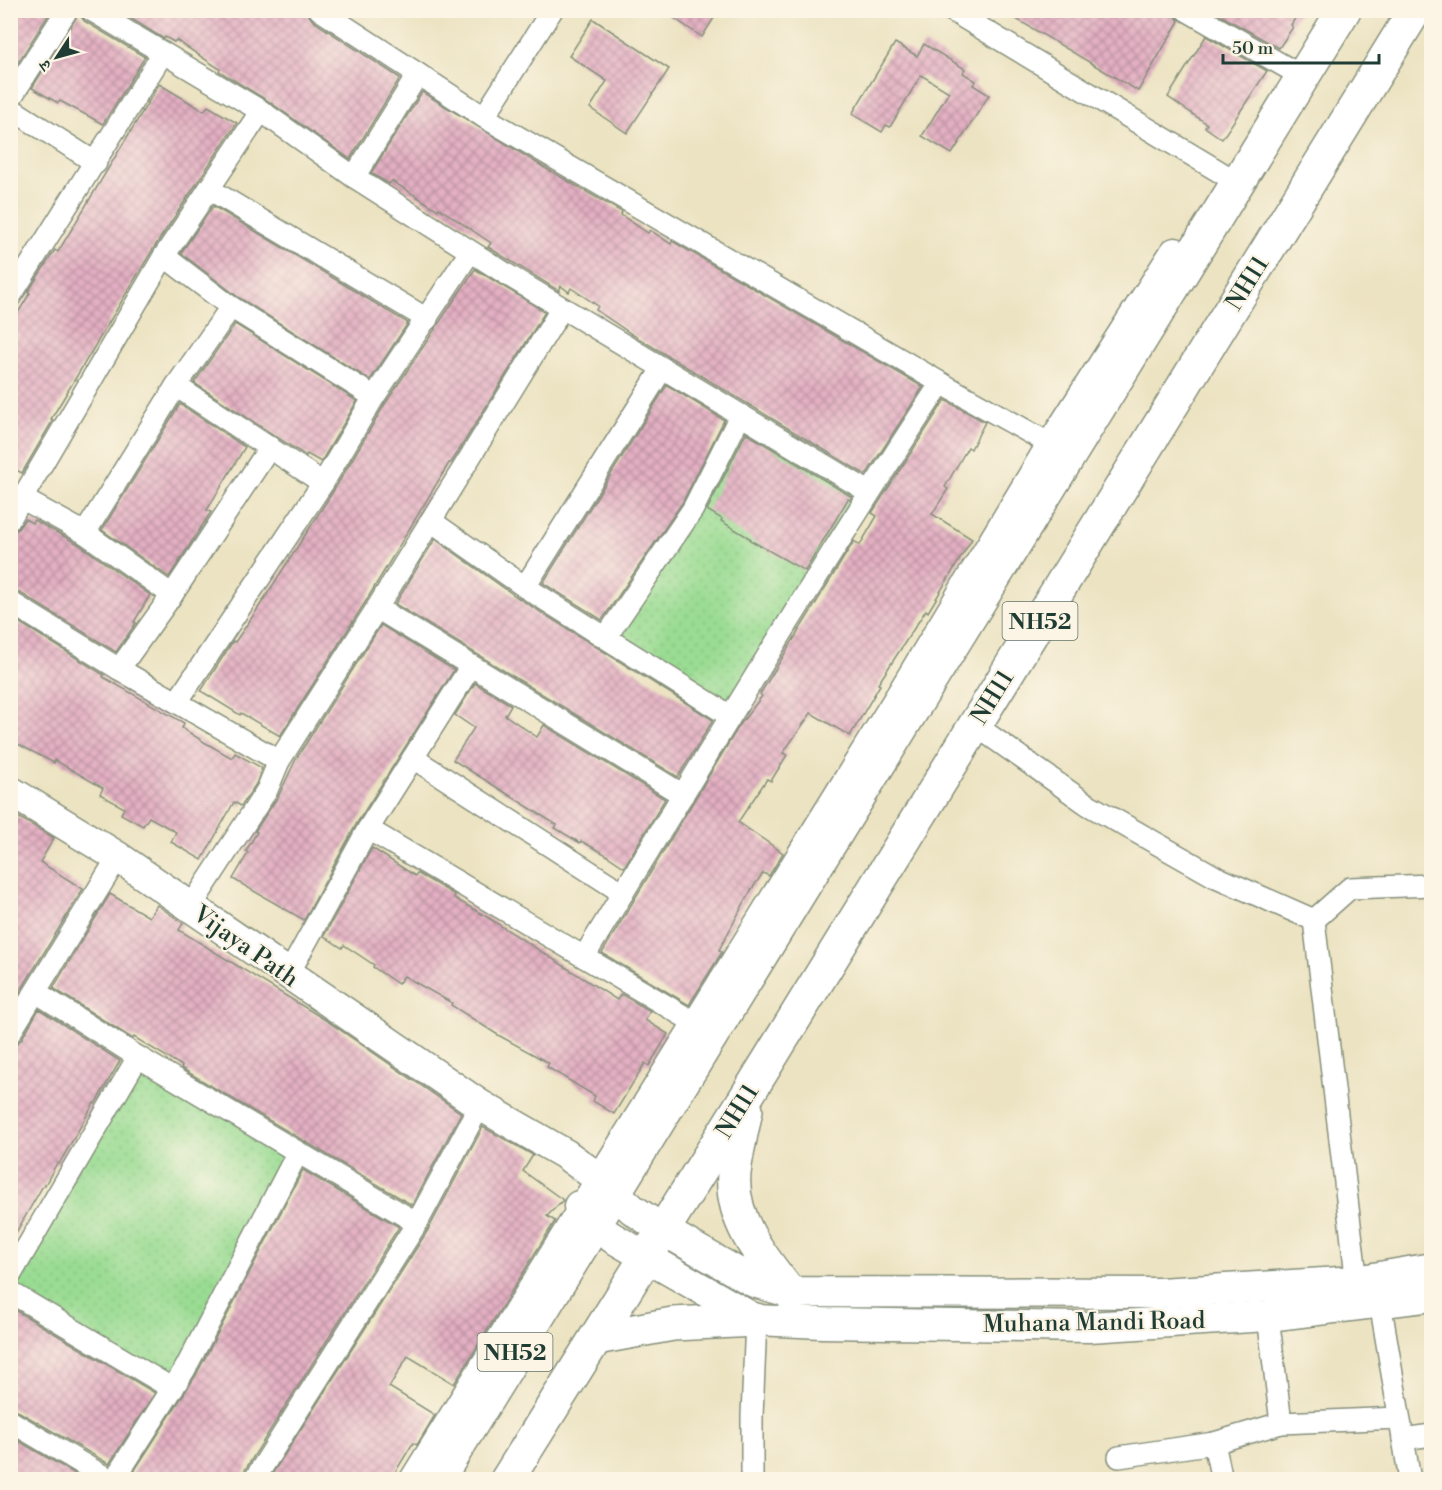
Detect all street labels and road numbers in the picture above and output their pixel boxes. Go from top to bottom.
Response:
street label: NH11 [1220,250,1276,316]
road number: NH52 [1002,602,1078,640]
street label: NH11 [965,664,1021,730]
street label: Vijaya Path [186,899,304,994]
street label: NH11 [710,1078,766,1144]
street label: Muhana Mandi Road [982,1306,1206,1340]
road number: NH52 [478,1333,552,1371]

